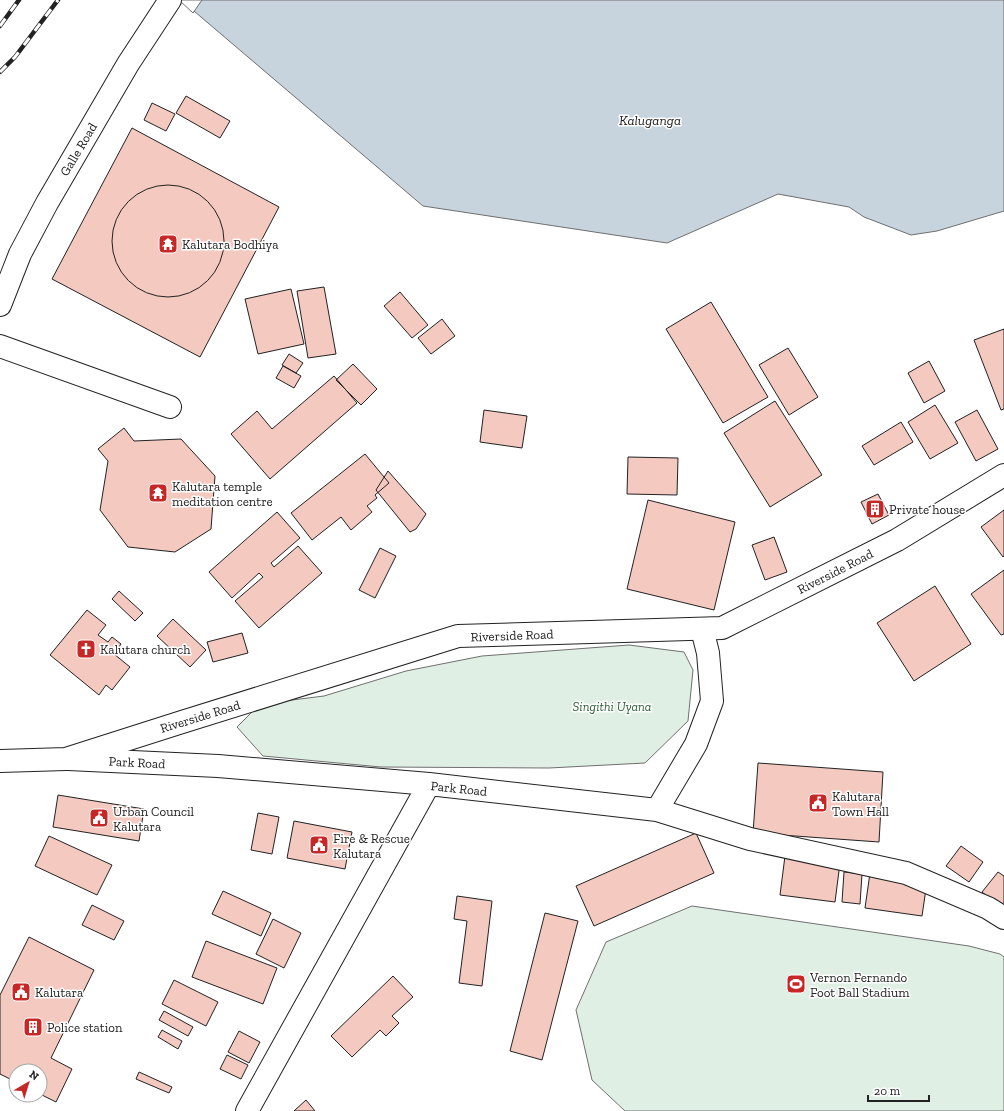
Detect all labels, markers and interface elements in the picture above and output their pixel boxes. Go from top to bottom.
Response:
water label: Kaluganga [619,112,681,129]
street label: Galle Road [57,120,100,178]
temple icon: Kalutara Bodhiya [157,233,179,255]
place label: Kalutara Bodhiya [182,237,279,252]
place label: Kalutara temple meditation centre [172,479,273,509]
temple icon: Kalutara temple meditation centre [147,482,169,504]
building icon: Private house [864,498,886,520]
place label: Private house [889,502,965,517]
street label: Riverside Road [795,546,876,597]
street label: Riverside Road [470,627,554,644]
church icon: Kalutara church [75,638,97,660]
place label: Kalutara church [100,642,191,657]
street label: Riverside Road [158,697,242,736]
park label: Singithi Uyana [573,699,651,714]
street label: Park Road [108,754,166,771]
street label: Park Road [430,778,488,799]
place label: Kalutara Town Hall [832,789,890,819]
public building icon: Kalutara Town Hall [807,792,829,814]
place label: Urban Council Kalutara [113,804,195,834]
public building icon: Urban Council Kalutara [88,807,110,829]
place label: Fire & Rescue Kalutara [333,831,410,861]
public building icon: Fire & Rescue Kalutara [308,834,330,856]
place label: Vernon Fernando Foot Ball Stadium [809,970,910,1000]
sports icon: Vernon Fernando Foot Ball Stadium [785,973,807,995]
public building icon: Kalutara [10,981,32,1003]
place label: Kalutara [35,985,84,1000]
building icon: Police station [22,1016,44,1038]
place label: Police station [47,1020,123,1035]
north arrow [8,1063,48,1103]
text: N [27,1068,42,1084]
scale bar [868,1077,929,1103]
text: 20 m [874,1084,901,1098]

